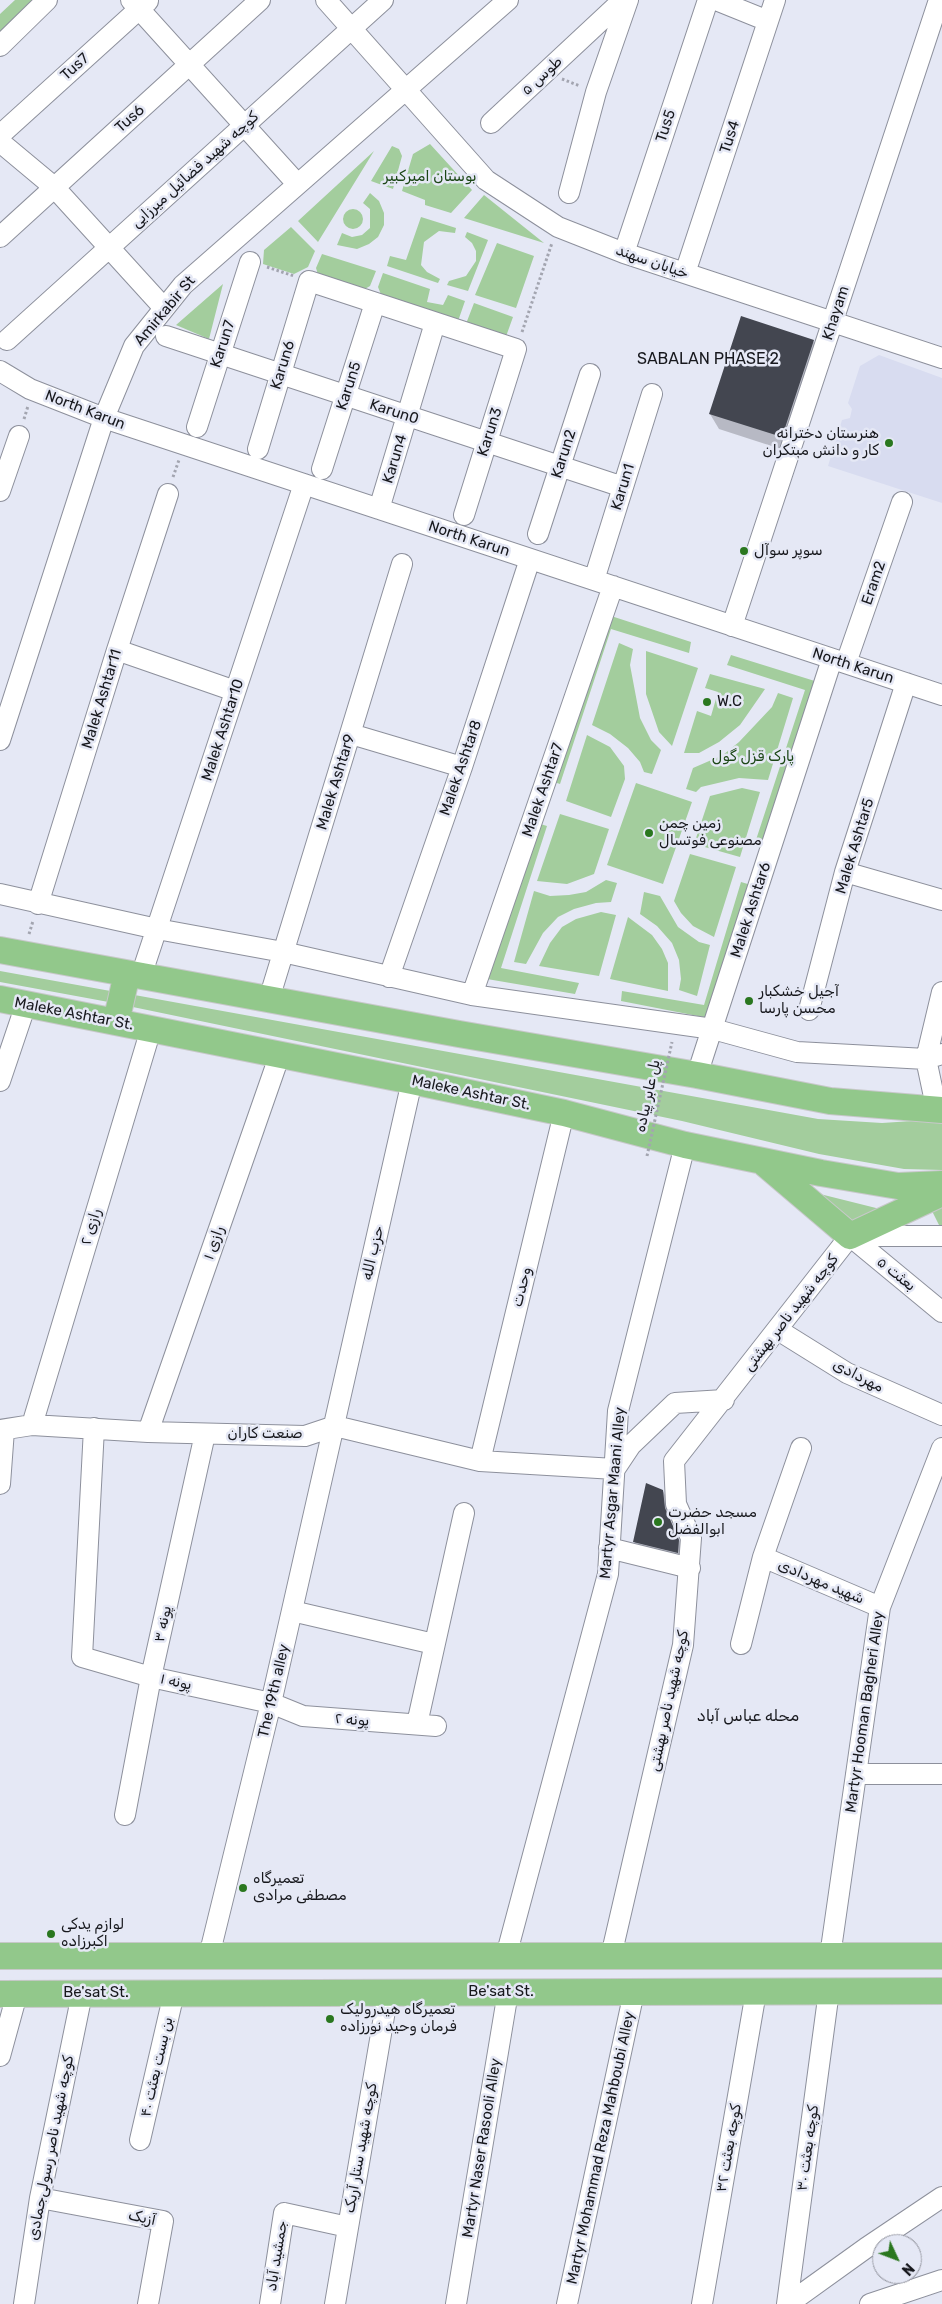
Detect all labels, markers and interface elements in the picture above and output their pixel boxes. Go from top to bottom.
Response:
street label: Tus7 [57,50,93,84]
street label: طوس ۵ [518,53,566,99]
street label: Tus6 [112,101,148,137]
street label: Tus5 [652,107,680,145]
street label: کوچه شهید فضائیل میرزایی [128,108,262,232]
street label: Tus4 [716,118,744,156]
park label: بوستان امیرکبیر [383,168,477,186]
street label: خیابان سهند [613,241,691,283]
street label: Amirkabir St [131,272,199,350]
street label: Khayam [819,284,853,342]
street label: Karun7 [207,318,239,370]
street label: Karun6 [267,338,299,392]
district label: SABALAN PHASE 2 [628,349,788,369]
street label: Karun5 [333,359,365,413]
street label: North Karun [42,386,128,434]
street label: Karun0 [367,396,421,428]
street label: Karun3 [474,405,506,459]
place label: هنرستان دخترانه کار و دانش مبتکران [762,425,879,460]
street label: Karun2 [548,428,580,480]
street label: Karun4 [379,432,411,486]
marker: هنرستان دخترانه کار و دانش مبتکران [883,437,895,449]
street label: Karun1 [607,462,639,512]
street label: North Karun [426,517,512,561]
place label: سوپر سوآل [754,542,823,560]
marker: سوپر سوآل [738,545,750,557]
street label: Eram2 [858,559,890,607]
street label: North Karun [810,644,896,688]
street label: Malek Ashtar11 [78,647,126,751]
street label: Malek Ashtar10 [198,677,248,783]
place label: W.C [717,693,742,711]
marker: W.C [701,696,713,708]
street label: Malek Ashtar8 [436,718,486,818]
street label: Malek Ashtar9 [313,732,359,832]
street label: Malek Ashtar7 [519,741,567,839]
park label: پارک قزل گول [712,748,794,766]
street label: Malek Ashtar5 [832,796,878,896]
place label: زمین چمن مصنوعی فوتسال [659,815,761,850]
marker: زمین چمن مصنوعی فوتسال [643,827,655,839]
street label: Malek Ashtar6 [727,860,775,960]
place label: آجیل خشکبار محسن پارسا [759,983,839,1018]
street label: Maleke Ashtar St. [13,994,135,1034]
marker: آجیل خشکبار محسن پارسا [743,995,755,1007]
street label: پل عابر پیاده [632,1058,664,1134]
street label: Maleke Ashtar St. [410,1072,532,1114]
street label: رازی ۲ [77,1207,105,1247]
street label: رازی ۱ [200,1224,228,1262]
street label: حزب الله [358,1224,388,1282]
street label: کوچه شهید ناصر بهشتی [740,1251,842,1375]
street label: بعثت ۵ [873,1253,919,1295]
street label: وحدت [508,1265,536,1309]
street label: مهردادی [830,1356,886,1396]
street label: Martyr Asgar Maani Alley [597,1406,629,1580]
street label: صنعت کاران [228,1425,302,1443]
place label: مسجد حضرت ابوالفضل [668,1504,757,1539]
marker: مسجد حضرت ابوالفضل [652,1516,664,1528]
street label: شهید مهردادی [775,1556,867,1608]
street label: پونه ۳ [150,1604,176,1644]
street label: Martyr Hooman Bagheri Alley [842,1610,888,1814]
street label: کوچه شهید ناصر بهشتی [645,1629,693,1773]
street label: The 19th alley [254,1642,294,1740]
street label: پونه ۱ [159,1670,193,1694]
district label: محله عباس آباد [697,1706,799,1726]
street label: پونه ۲ [334,1710,370,1730]
place label: تعمیرگاه مصطفی مرادی [253,1870,347,1905]
marker: تعمیرگاه مصطفی مرادی [237,1882,249,1894]
place label: لوازم یدکی اکبرزاده [61,1916,124,1951]
marker: لوازم یدکی اکبرزاده [45,1928,57,1940]
street label: Be'sat St. [468,1983,534,2001]
street label: Be'sat St. [63,1984,129,2002]
place label: تعمیرگاه هیدرولیک فرمان وحید نورزاده [340,2001,456,2036]
street label: Martyr Mohammad Reza Mahboubi Alley [563,2010,639,2286]
marker: تعمیرگاه هیدرولیک فرمان وحید نورزاده [324,2013,336,2025]
street label: بن بست بعثت ۴۰ [137,2015,177,2119]
street label: کوچه شهید ناصر رسولی‌جمادی [24,2054,78,2242]
street label: Martyr Naser Rasooli Alley [459,2057,505,2239]
street label: کوچه شهید ستار آریک [341,2081,381,2215]
street label: کوچه بعثت ۳۲ [712,2103,746,2193]
street label: کوچه بعثت ۳۰ [793,2104,823,2192]
street label: آزیک [126,2206,158,2230]
street label: جمشید آباد [263,2220,291,2292]
north arrow [872,2234,922,2284]
text: N [898,2259,917,2278]

